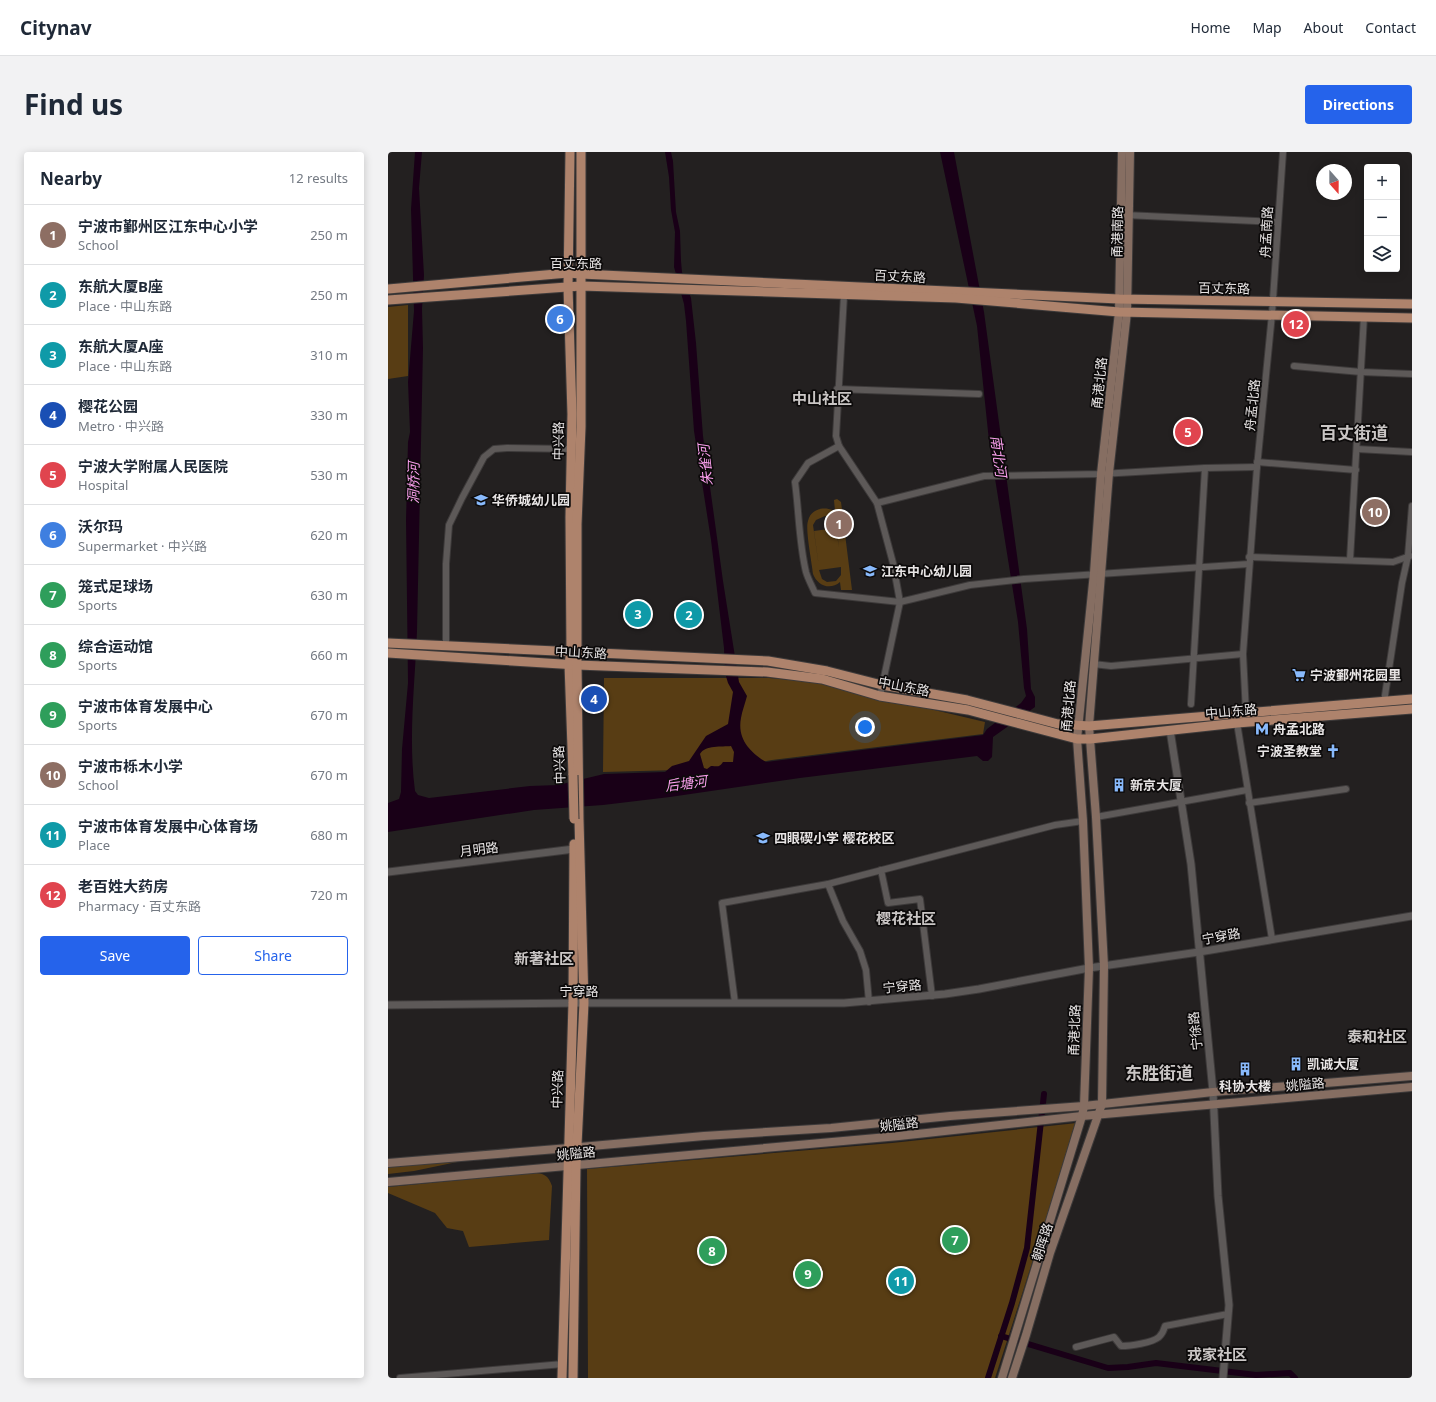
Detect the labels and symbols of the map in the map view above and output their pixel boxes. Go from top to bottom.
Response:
north arrow [1316,164,1352,200]
street label: 甬港南路 [1108,206,1126,258]
street label: 舟孟南路 [1256,206,1276,258]
street label: 百丈东路 [550,254,602,272]
street label: 百丈东路 [874,266,926,286]
street label: 百丈东路 [1198,279,1250,297]
pin: 6 [547,304,573,334]
pin: 12 [1283,309,1309,339]
street label: 甬港北路 [1087,356,1111,410]
street label: 舟孟北路 [1240,378,1264,432]
district label: 中山社区 [792,388,852,408]
pin: 5 [1175,417,1201,447]
street label: 中兴路 [549,421,567,461]
district label: 百丈街道 [1320,421,1388,444]
water label: 南北河 [987,434,1012,481]
water label: 朱雀河 [693,440,717,487]
water label: 洞桥河 [403,459,423,504]
place label: 华侨城幼儿园 [492,491,570,509]
school or university icon: 华侨城幼儿园 [473,492,489,508]
pin: 10 [1362,497,1388,527]
pin: 1 [826,509,852,539]
place label: 江东中心幼儿园 [881,562,972,580]
school or university icon: 江东中心幼儿园 [862,563,878,579]
pin: 3 [625,599,651,629]
pin: 2 [676,600,702,630]
street label: 中山东路 [555,642,607,662]
place label: 宁波鄞州花园里 [1310,666,1401,684]
supermarket icon: 宁波鄞州花园里 [1291,667,1307,683]
street label: 中山东路 [877,672,931,700]
street label: 甬港北路 [1057,679,1079,733]
pin: 4 [581,684,607,714]
street label: 中山东路 [1204,700,1258,722]
your location [855,717,875,737]
place label: 舟孟北路 [1273,720,1325,738]
metro station icon: 舟孟北路 [1254,721,1270,737]
place label: 宁波圣教堂 [1257,742,1322,760]
church icon: 宁波圣教堂 [1325,743,1341,759]
street label: 中兴路 [549,745,569,785]
water label: 后塘河 [664,771,711,795]
place label: 新京大厦 [1130,776,1182,794]
building icon: 新京大厦 [1111,777,1127,793]
place label: 四眼碶小学 樱花校区 [774,829,894,847]
school or university icon: 四眼碶小学 樱花校区 [755,830,771,846]
street label: 月明路 [459,838,499,860]
district label: 樱花社区 [876,908,936,928]
street label: 宁穿路 [1200,924,1242,948]
district label: 新著社区 [514,948,574,968]
street label: 宁穿路 [882,975,922,997]
street label: 宁穿路 [559,982,599,1000]
street label: 甬港北路 [1064,1004,1084,1056]
street label: 宁徐路 [1184,1011,1206,1051]
district label: 泰和社区 [1347,1026,1407,1046]
place label: 凯诚大厦 [1307,1055,1359,1073]
building icon: 凯诚大厦 [1288,1056,1304,1072]
district label: 东胜街道 [1125,1061,1193,1084]
building icon: 科协大楼 [1237,1061,1253,1077]
street label: 中兴路 [547,1069,567,1109]
street label: 姚隘路 [1285,1073,1325,1095]
place label: 科协大楼 [1219,1077,1271,1095]
street label: 姚隘路 [879,1113,919,1135]
street label: 姚隘路 [556,1142,596,1164]
street label: 朝晖路 [1027,1221,1057,1263]
pin: 7 [942,1225,968,1255]
pin: 8 [699,1236,725,1266]
pin: 9 [795,1259,821,1289]
pin: 11 [888,1266,914,1296]
district label: 戎家社区 [1187,1344,1247,1364]

